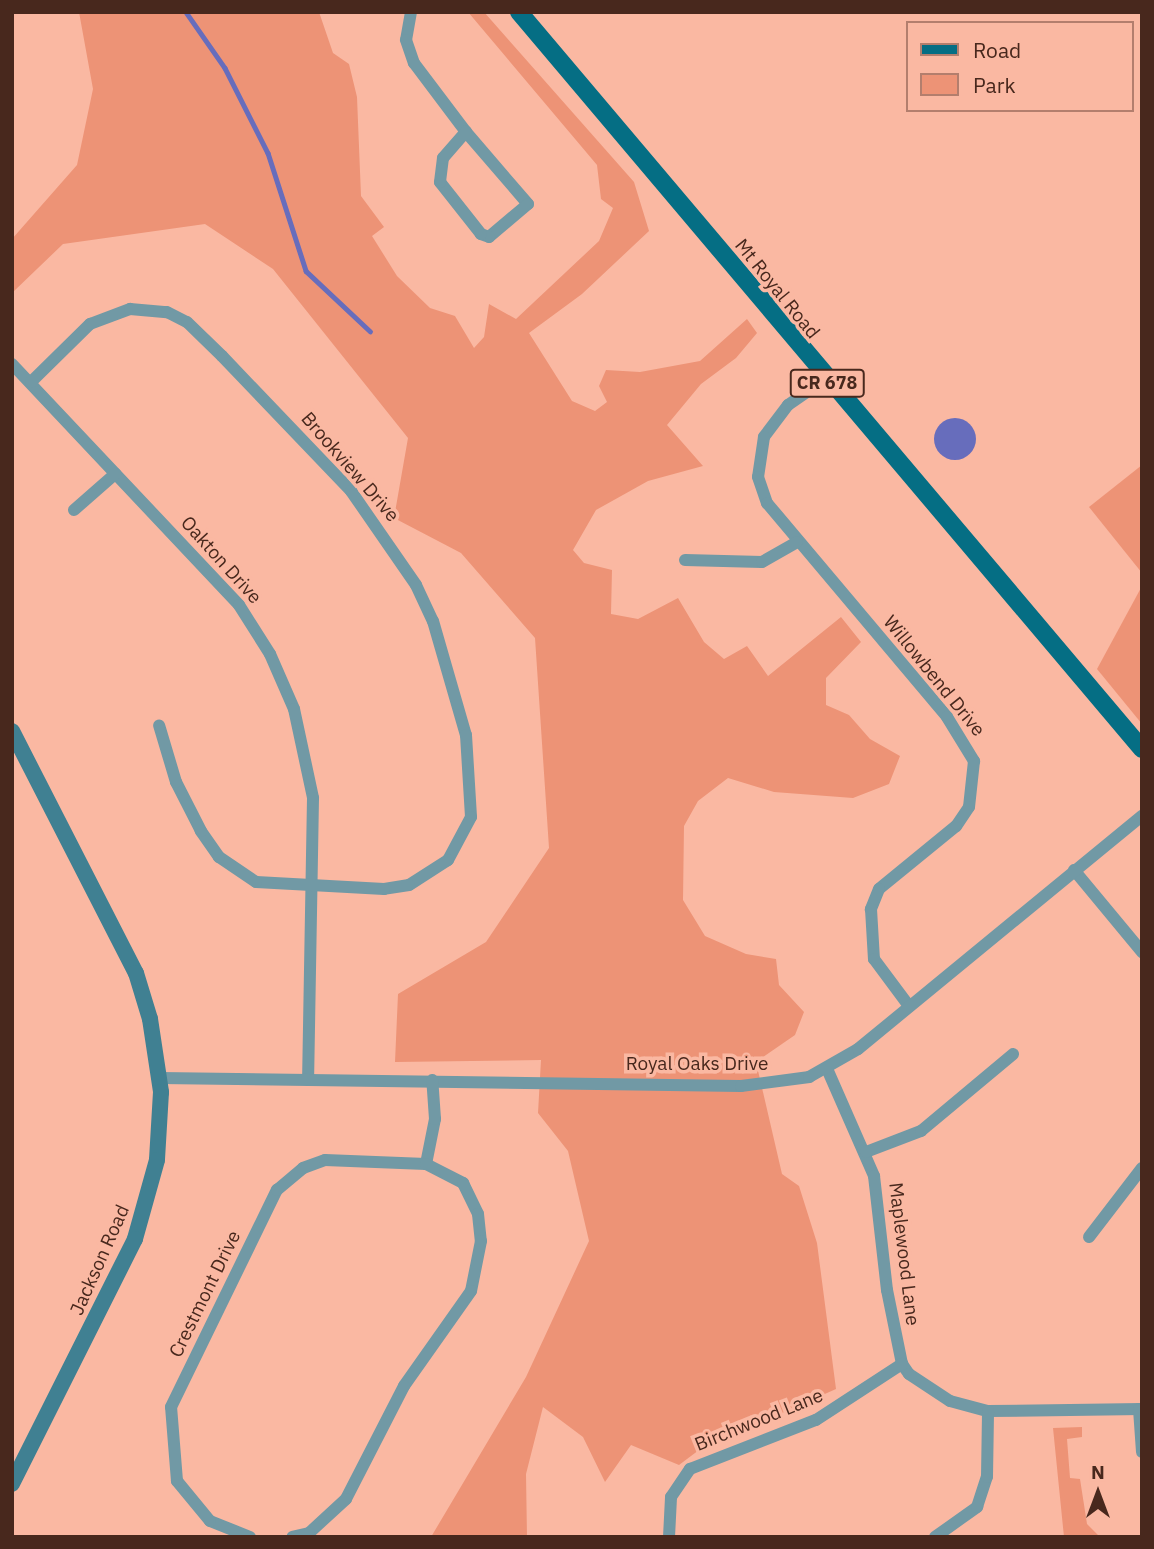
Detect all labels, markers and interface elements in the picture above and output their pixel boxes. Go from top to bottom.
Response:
legend [906,21,1133,112]
text: Road [973,36,1021,64]
text: Park [973,71,1016,99]
street label: Mt Royal Road [730,235,824,343]
road number: CR 678 [788,368,866,398]
street label: Brookview Drive [296,407,404,527]
street label: Oakton Drive [176,511,266,609]
street label: Willowbend Drive [878,611,990,741]
street label: Royal Oaks Drive [626,1053,768,1075]
street label: Maplewood Lane [884,1181,924,1327]
street label: Jackson Road [66,1201,134,1319]
street label: Crestmont Drive [164,1227,246,1361]
street label: Birchwood Lane [691,1384,827,1456]
north arrow [1063,1458,1133,1528]
text: N [1091,1460,1105,1484]

